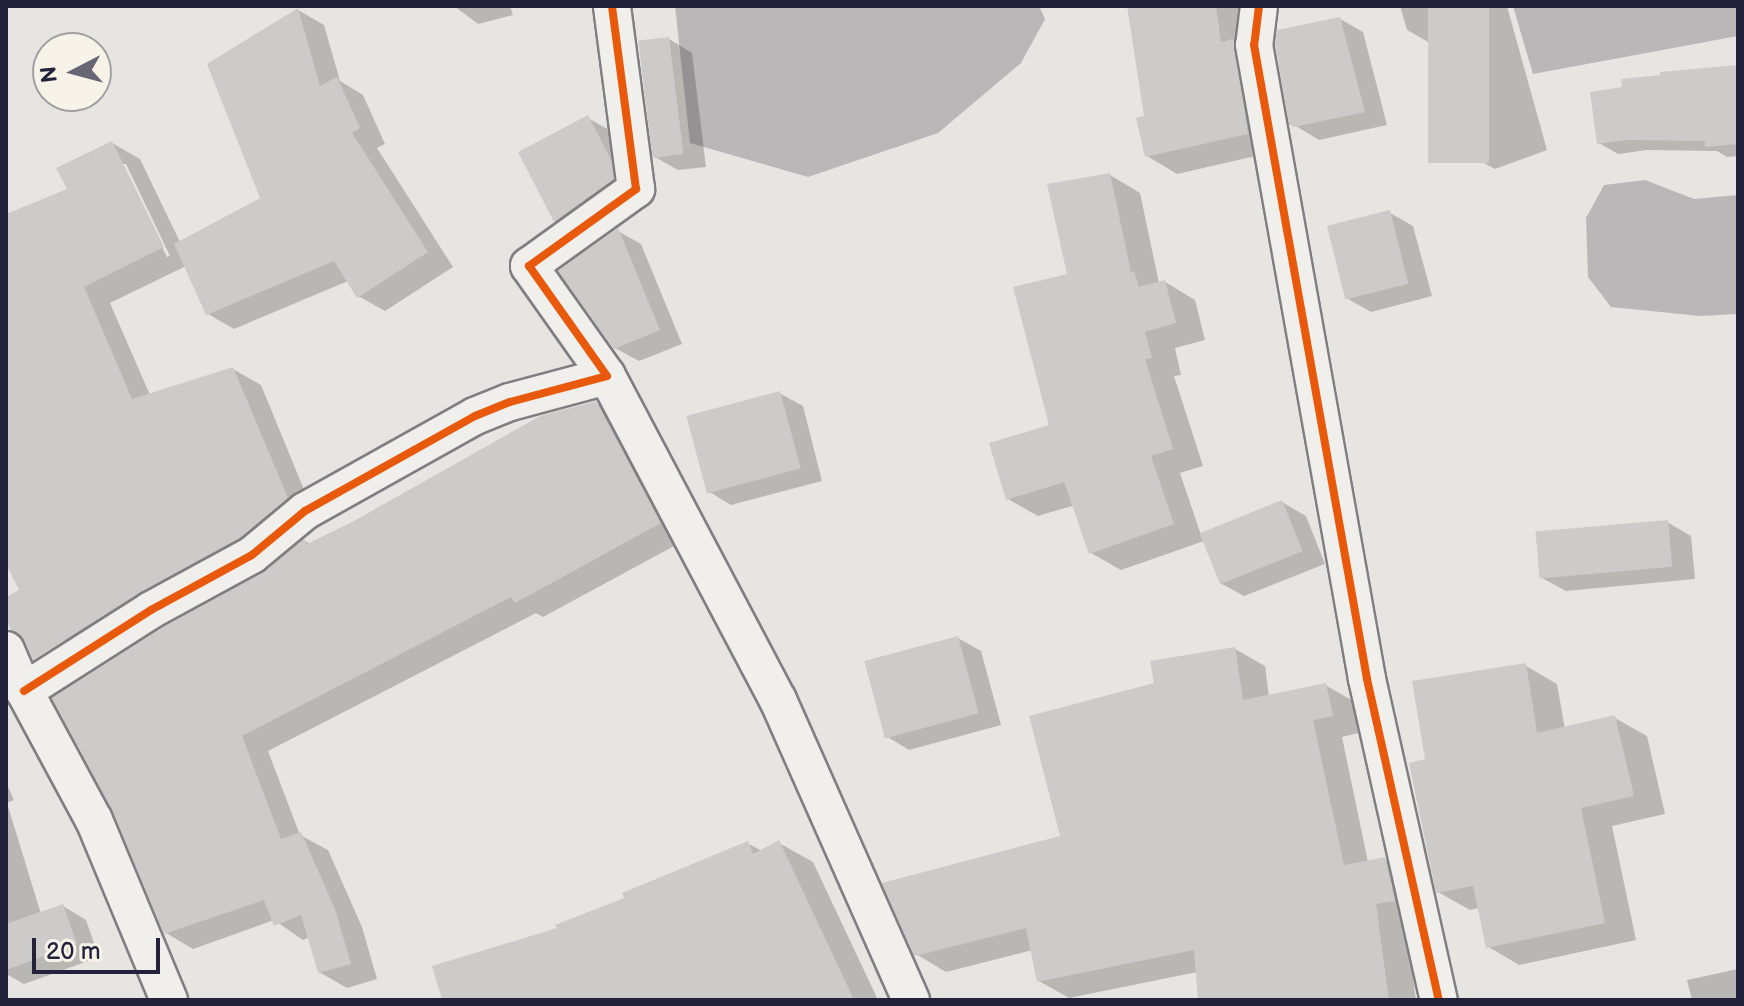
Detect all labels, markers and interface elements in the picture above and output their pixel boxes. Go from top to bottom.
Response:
north arrow [32,32,112,112]
text: N [35,65,64,84]
scale bar [36,922,164,972]
text: 20 m [46,937,101,966]

